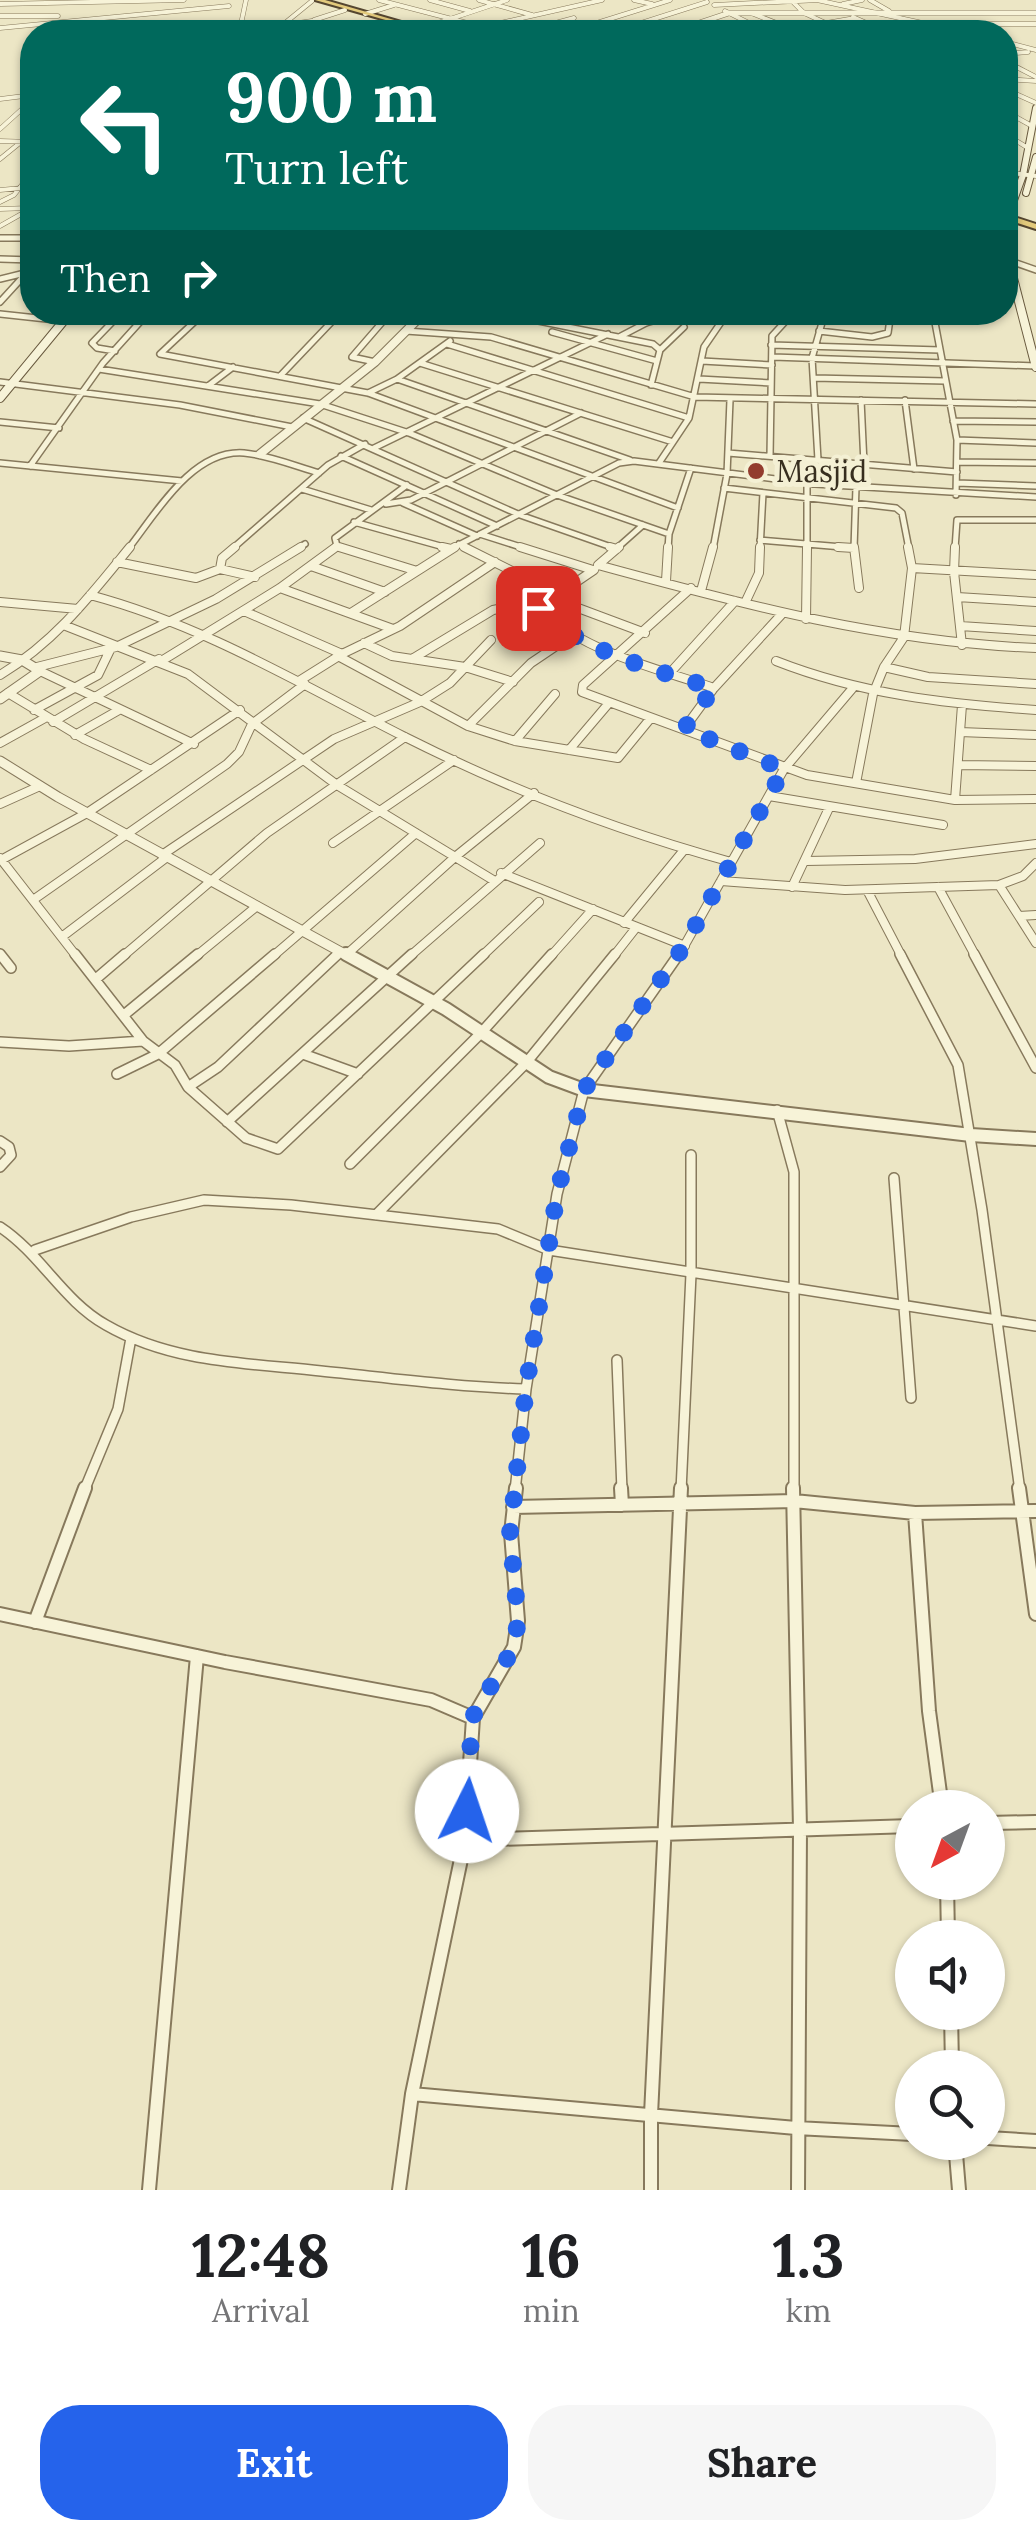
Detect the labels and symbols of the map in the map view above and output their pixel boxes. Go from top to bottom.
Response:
place label: Masjid [776,452,867,491]
marker: Masjid [745,460,767,482]
pin [496,566,581,651]
position arrow [415,1759,519,1863]
north arrow [895,1790,1005,1900]

